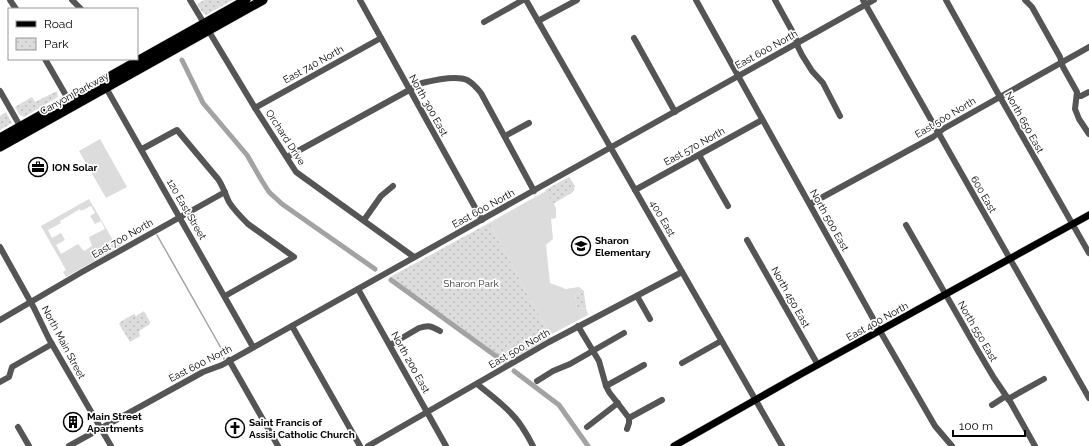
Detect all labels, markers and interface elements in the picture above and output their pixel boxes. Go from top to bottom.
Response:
legend [8,8,138,60]
text: Road [44,17,73,31]
street label: East 600 North [733,28,799,71]
text: Park [44,37,69,51]
street label: East 740 North [281,43,346,86]
street label: Canyon Parkway [38,70,111,117]
street label: North 300 East [407,73,450,138]
street label: North 650 East [1003,90,1046,156]
street label: East 500 North [913,95,978,140]
street label: Orchard Drive [264,108,308,167]
street label: East 570 North [662,125,727,168]
office icon: ION Solar [27,156,49,178]
place label: ION Solar [52,162,98,173]
street label: 600 East [969,174,999,215]
street label: 120 East Street [165,177,209,242]
street label: East 600 North [450,187,516,230]
street label: North 500 East [808,188,851,254]
street label: 400 East [648,198,678,239]
street label: East 700 North [90,216,155,260]
school or university icon: Sharon Elementary [570,235,592,257]
place label: Sharon Elementary [595,235,651,258]
street label: North 450 East [769,265,812,330]
park label: Sharon Park [443,278,499,289]
street label: North 550 East [956,299,1000,364]
street label: East 400 North [844,300,910,343]
street label: North Main Street [40,304,88,381]
street label: East 500 North [487,326,552,370]
street label: North 200 East [389,330,432,395]
street label: East 600 North [167,343,234,384]
building icon: Main Street Apartments [62,411,84,433]
place label: Main Street Apartments [87,411,144,434]
scale bar [953,412,1025,438]
church icon: Saint Francis of Assisi Catholic Church [224,417,246,439]
place label: Saint Francis of Assisi Catholic Church [249,417,355,440]
text: 100 m [959,419,993,433]

